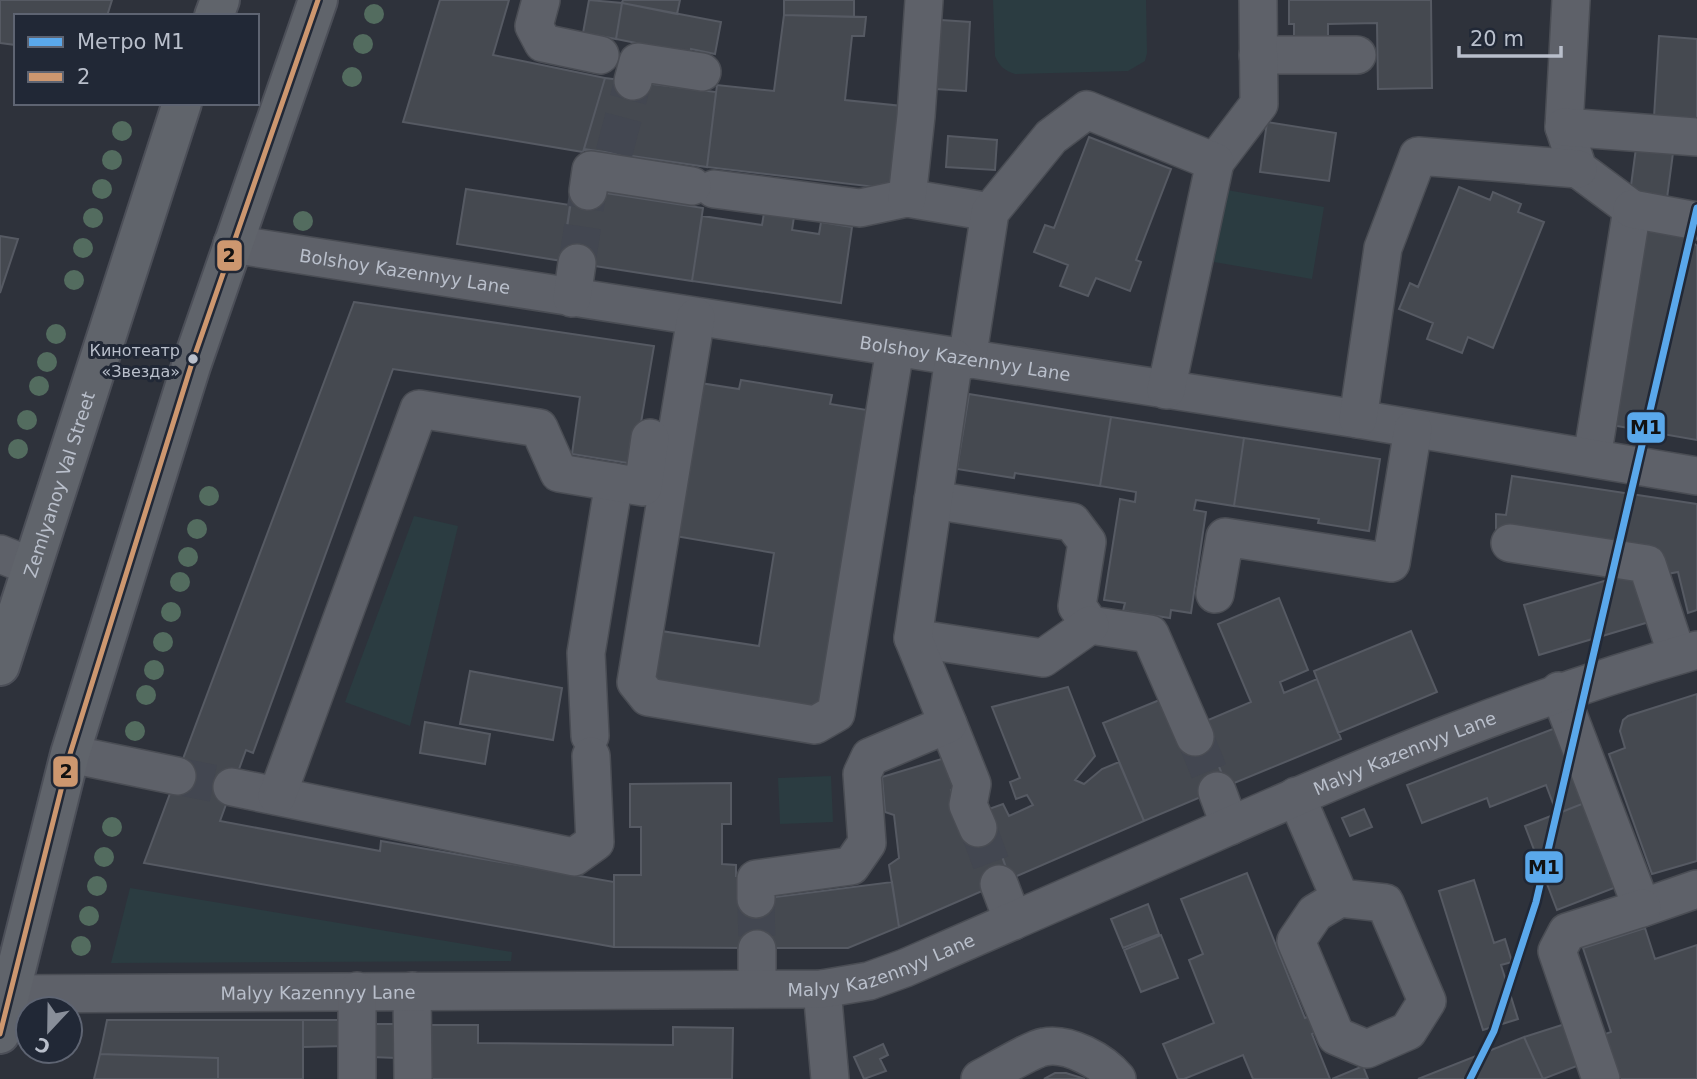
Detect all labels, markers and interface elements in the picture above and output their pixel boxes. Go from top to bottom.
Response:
legend [14,14,259,105]
scale bar [1459,14,1560,58]
text: 20 m [1470,27,1524,51]
text: Метро M1 [77,30,185,54]
text: 2 [77,65,90,89]
line badge: 2 [216,239,243,272]
text: 2 [222,244,236,266]
street label: Bolshoy Kazennyy Lane [298,244,512,298]
street label: Bolshoy Kazennyy Lane [858,331,1072,385]
place label: Кинотеатр «Звезда» [90,341,180,381]
marker: Кинотеатр «Звезда» [186,352,200,366]
street label: Zemlyanoy Val Street [19,389,99,580]
line badge: M1 [1626,411,1666,444]
text: M1 [1630,416,1662,438]
street label: Malyy Kazennyy Lane [1310,706,1499,799]
line badge: 2 [52,755,79,788]
text: 2 [59,760,73,782]
line badge: M1 [1524,850,1564,884]
text: M1 [1528,856,1560,878]
street label: Malyy Kazennyy Lane [787,929,978,1000]
street label: Malyy Kazennyy Lane [220,981,416,1003]
north arrow [14,995,84,1065]
text: С [32,1033,53,1059]

